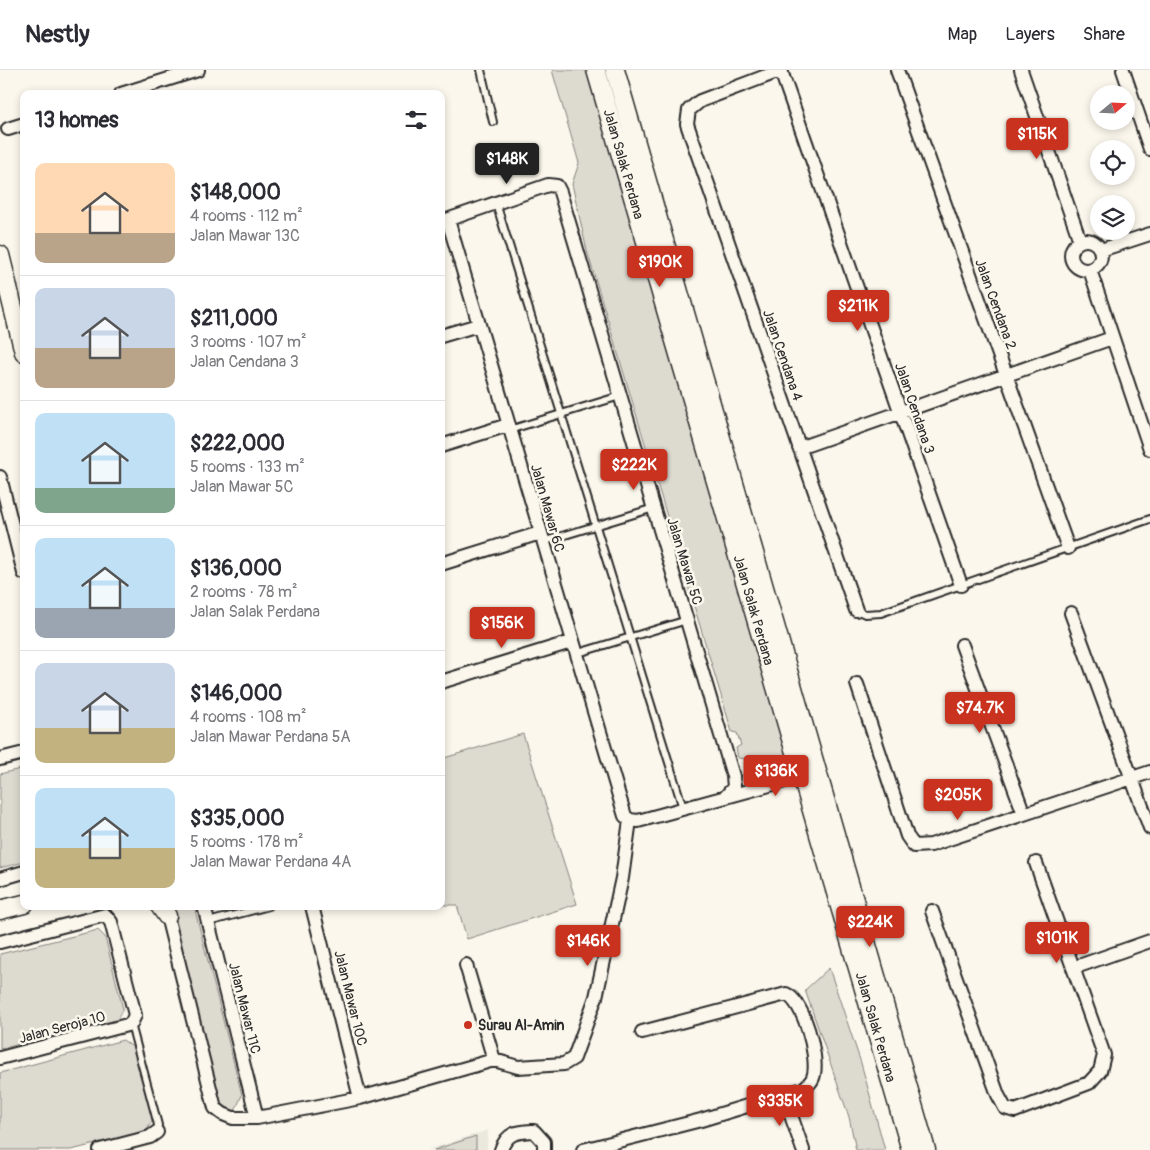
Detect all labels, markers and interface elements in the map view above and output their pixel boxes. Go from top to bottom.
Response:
text: Nestly [25,20,89,49]
text: Map [948,23,977,46]
text: Layers [1005,23,1055,46]
text: Share [1083,23,1125,46]
north arrow [1090,85,1135,130]
map controls [1090,85,1135,240]
icon: filters [402,106,430,134]
text: 13 homes [35,107,118,134]
street label: Jalan Salak Perdana [600,107,647,221]
pin: $115K [1002,118,1072,160]
text: $115K [1017,124,1057,144]
button: locate [1090,140,1135,185]
pin: $148K [472,142,542,185]
text: $148K [486,149,528,169]
text: $148,000 [190,179,281,206]
icon: home [75,183,135,243]
button: layers [1090,195,1135,240]
text: 4 rooms · 112 m² [190,206,303,226]
text: Jalan Mawar 13C [190,226,300,246]
pin: $190K [625,246,695,288]
text: $190K [638,252,682,272]
street label: Jalan Cendana 2 [971,257,1020,352]
pin: $211K [823,290,893,332]
text: $211K [838,296,878,316]
text: $211,000 [190,305,278,332]
street label: Jalan Cendana 4 [759,307,806,403]
icon: home [75,308,135,368]
text: 3 rooms · 107 m² [190,332,307,352]
text: Jalan Cendana 3 [190,352,299,372]
street label: Jalan Cendana 3 [891,360,938,456]
text: $222,000 [190,430,285,457]
icon: home [75,433,135,493]
pin: $222K [599,448,669,491]
text: $222K [611,455,657,475]
text: 5 rooms · 133 m² [190,457,305,477]
street label: Jalan Mawar 6C [527,462,568,555]
text: Jalan Mawar 5C [190,477,293,497]
street label: Jalan Mawar 5C [663,515,706,607]
street label: Jalan Salak Perdana [730,553,777,667]
text: $136,000 [190,555,282,582]
icon: home [75,558,135,618]
text: 2 rooms · 78 m² [190,582,297,602]
text: Jalan Salak Perdana [190,602,320,622]
pin: $156K [467,606,537,649]
text: $156K [481,613,523,633]
text: $146,000 [190,680,282,707]
icon: home [75,683,135,743]
pin: $74.7K [939,692,1021,734]
text: $74.7K [956,698,1004,718]
text: 4 rooms · 108 m² [190,707,307,727]
text: Jalan Mawar Perdana 5A [190,727,351,747]
pin: $136K [741,754,811,797]
text: $136K [755,761,797,781]
pin: $205K [923,778,993,821]
text: $205K [935,785,981,805]
text: $335,000 [190,805,285,832]
icon: home [75,808,135,868]
text: 5 rooms · 178 m² [190,832,303,852]
text: Jalan Mawar Perdana 4A [190,852,351,872]
pin: $224K [835,906,905,948]
text: $224K [847,912,893,932]
pin: $101K [1022,922,1092,964]
pin: $146K [553,924,623,967]
text: $101K [1036,928,1078,948]
text: $146K [566,931,610,951]
street label: Jalan Mawar 10C [330,949,371,1048]
street label: Jalan Mawar 11C [225,961,264,1056]
street label: Jalan Salak Perdana [852,970,899,1084]
street label: Jalan Seroja 10 [17,1008,107,1047]
place label: Surau Al-Amin [478,1017,564,1034]
marker: Surau Al-Amin [462,1019,474,1031]
pin: $335K [745,1084,815,1127]
text: $335K [758,1091,802,1111]

